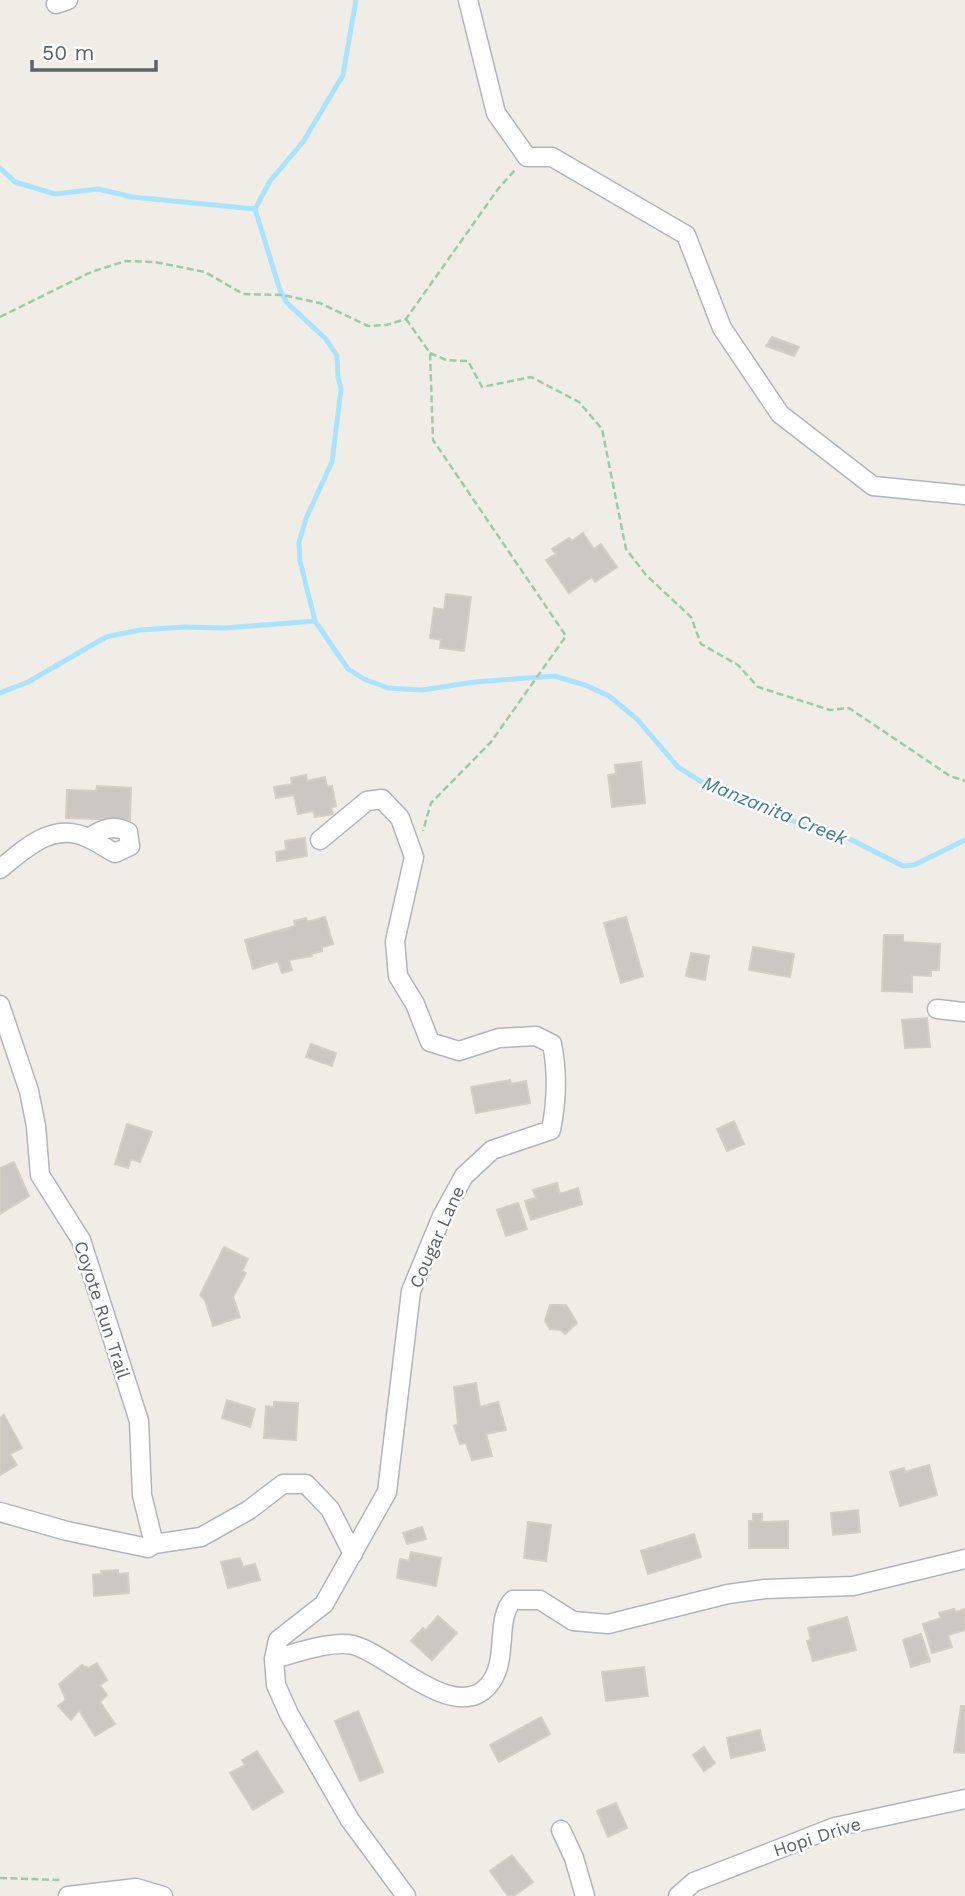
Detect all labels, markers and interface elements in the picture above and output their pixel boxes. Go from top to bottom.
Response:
scale bar [32,28,156,72]
text: 50 m [42,40,94,65]
water label: Manzanita Creek [699,771,851,850]
street label: Cougar Lane [405,1182,468,1291]
street label: Coyote Run Trail [70,1238,135,1382]
street label: Hopi Drive [770,1812,863,1861]

